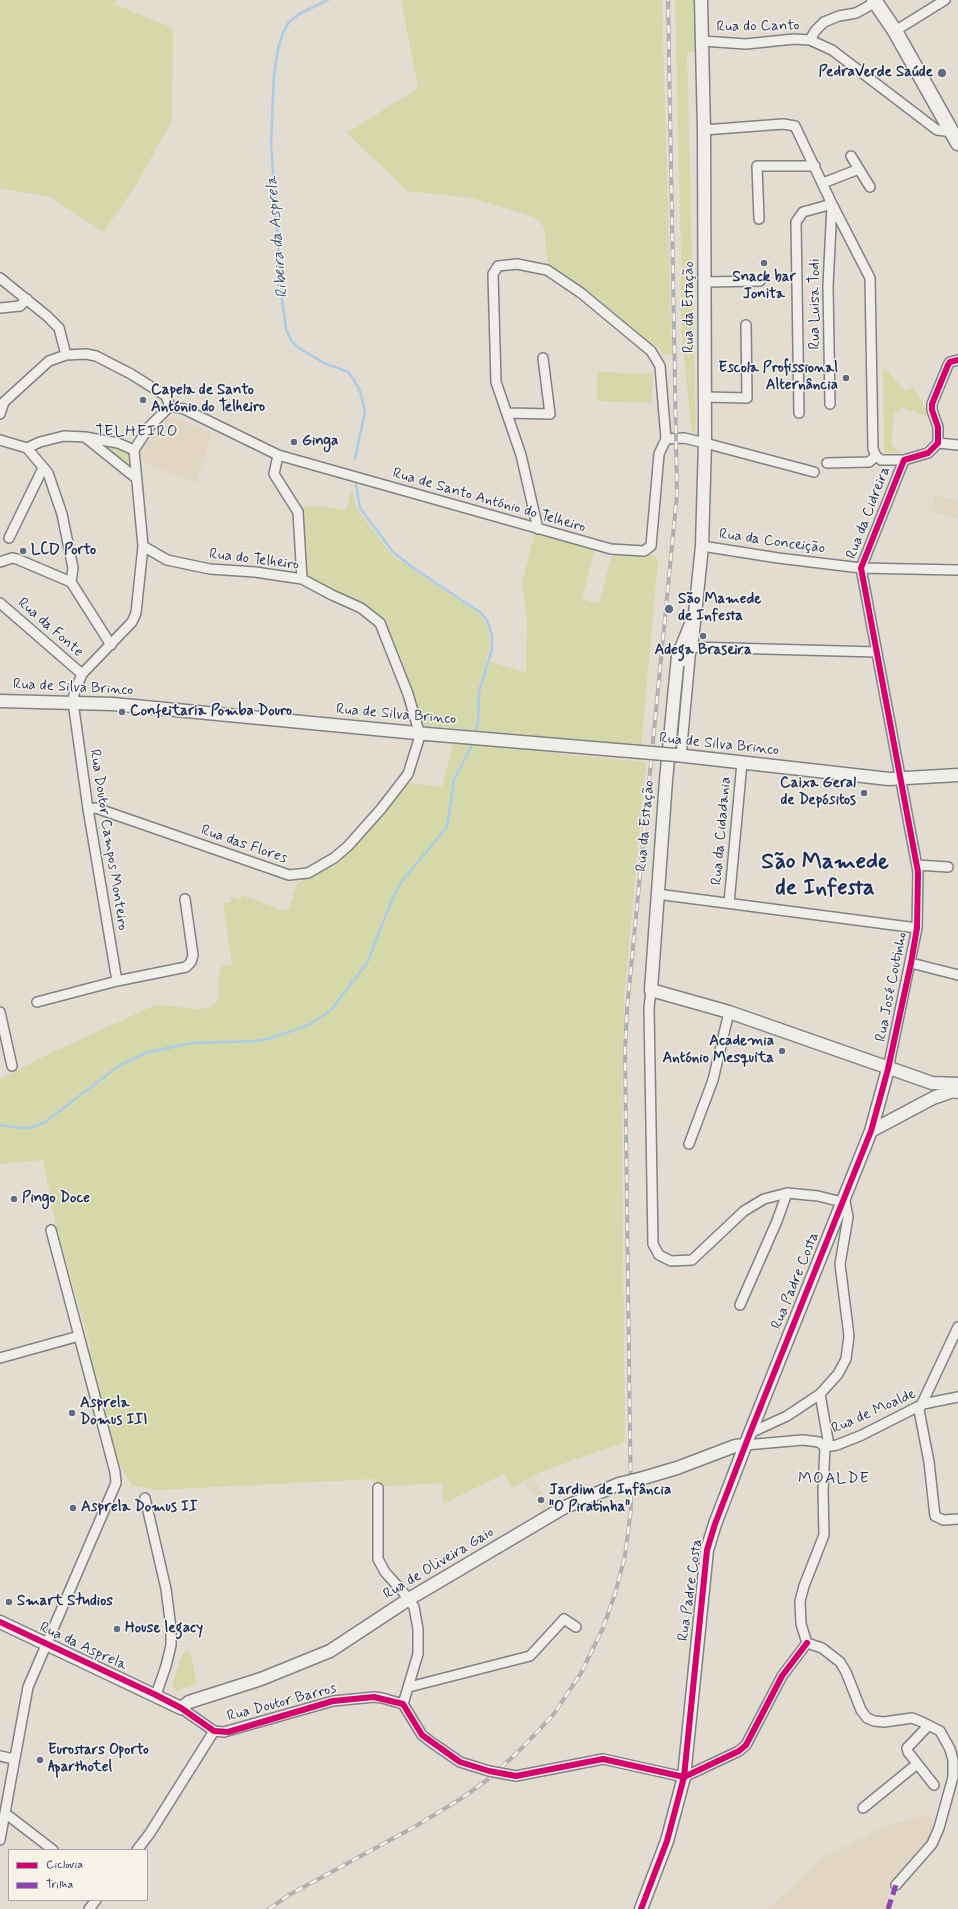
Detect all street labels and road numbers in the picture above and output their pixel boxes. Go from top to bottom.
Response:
street label: Rua do Canto [716,17,800,37]
street label: Rua Luisa Todi [807,259,825,349]
street label: Rua da Estação [681,261,699,353]
street label: Rua da Cidreira [843,464,895,562]
street label: Rua de Santo António do Telheiro [390,465,588,537]
street label: Rua da Conceição [718,526,826,558]
street label: Rua do Telheiro [208,546,300,574]
street label: Rua da Fonte [13,594,87,662]
street label: Rua de Silva Brinco [12,676,134,700]
street label: Rua de Silva Brinco [335,701,457,729]
street label: Rua de Silva Brinco [658,730,780,760]
street label: Rua Doutor Campos Monteiro [85,748,131,932]
street label: Rua da Cidadania [708,776,736,886]
street label: Rua da Estação [633,780,659,872]
street label: Rua das Flores [198,822,290,868]
street label: Rua José Coutinho [873,931,911,1043]
street label: Rua Padre Costa [768,1230,824,1332]
street label: Rua de Moalde [829,1385,919,1439]
street label: Rua de Oliveira Gaio [380,1524,498,1604]
street label: Rua Padre Costa [675,1538,707,1642]
street label: Rua da Asprela [36,1619,130,1675]
street label: Rua Doutor Barros [225,1680,339,1726]

